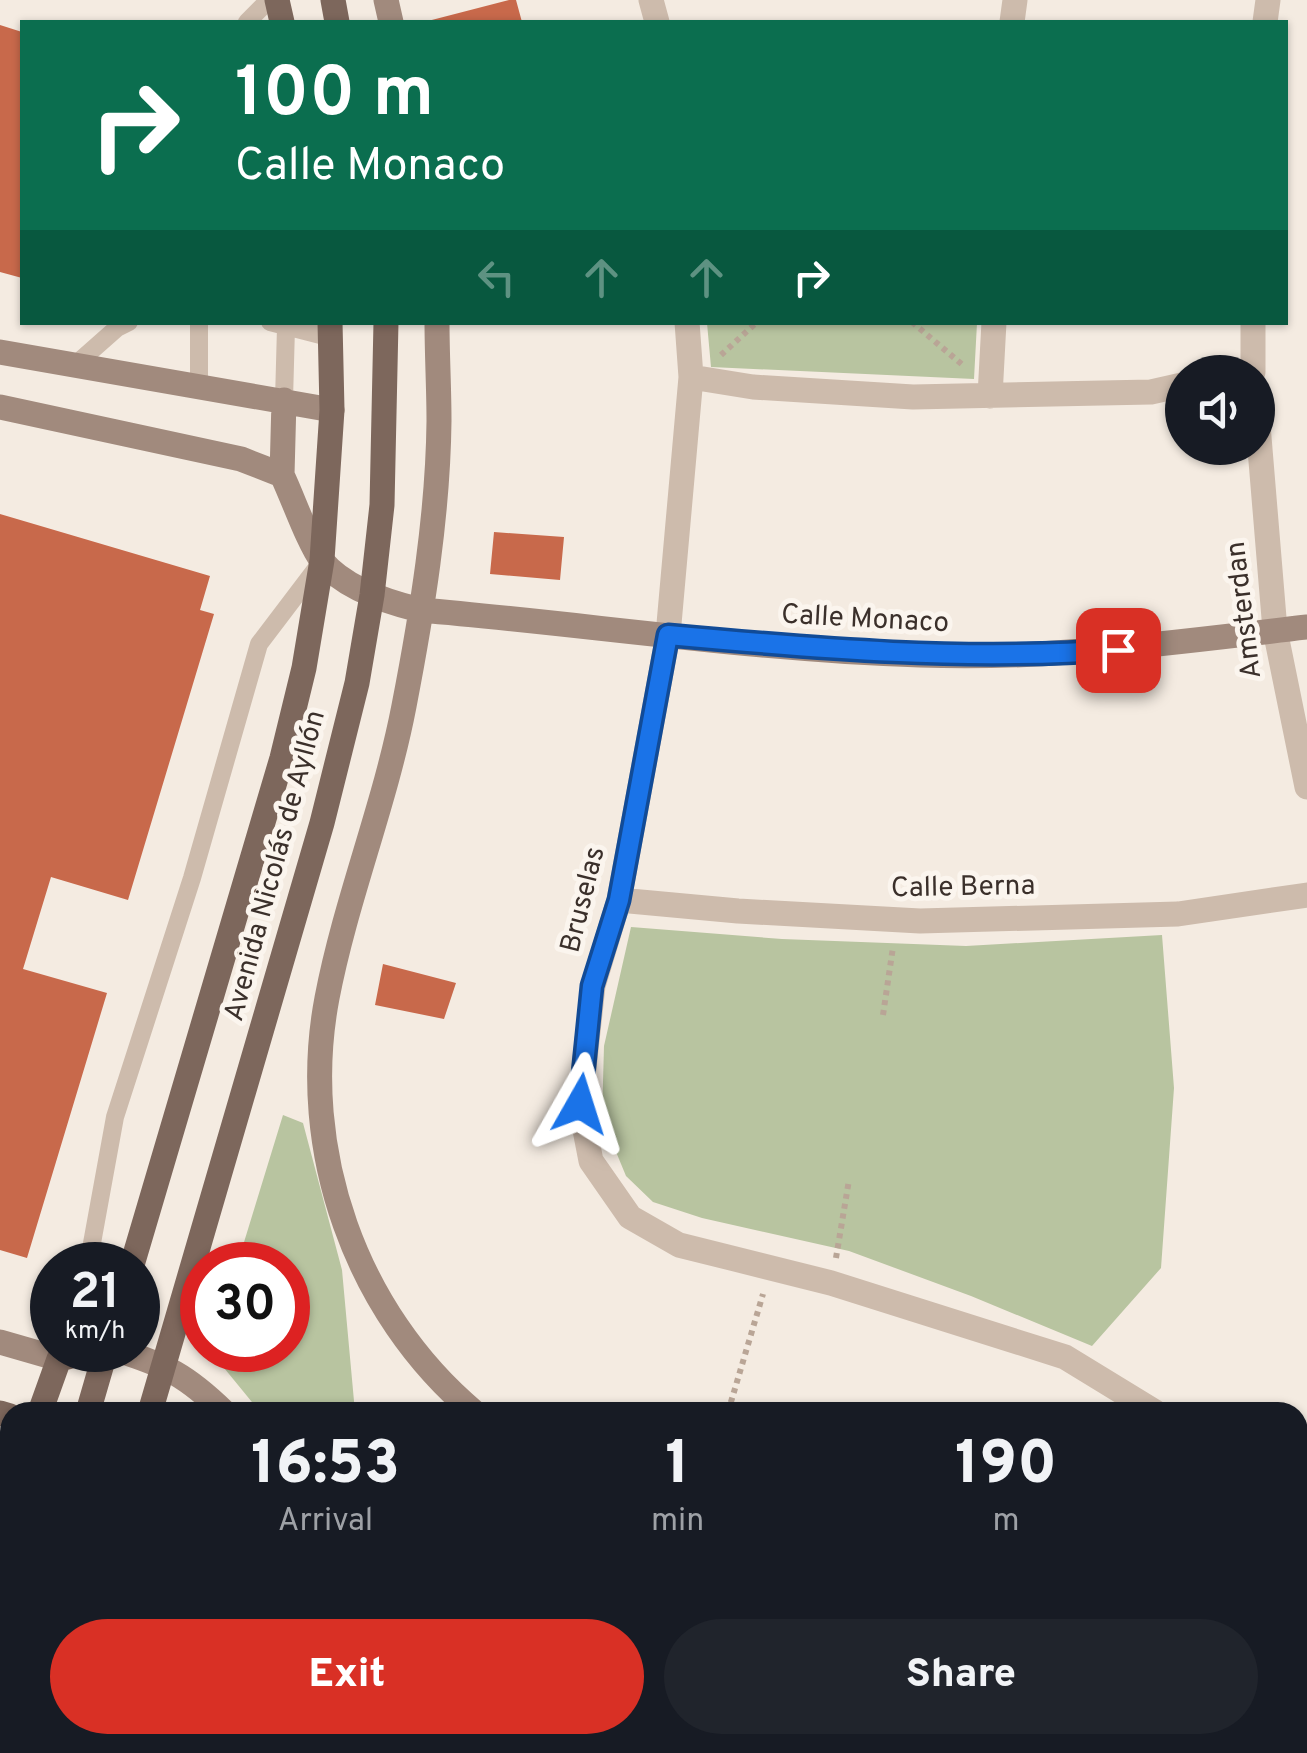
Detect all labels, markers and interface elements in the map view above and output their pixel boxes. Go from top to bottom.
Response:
text: 100 m [235,52,434,141]
icon: right [70,60,200,190]
text: Calle Monaco [235,139,505,196]
icon: left [469,250,524,305]
icon: ahead [574,250,629,305]
icon: ahead [679,250,734,305]
icon: right [784,250,839,305]
map controls [1165,355,1275,465]
button: sound [1165,355,1275,465]
street label: Amsterdan [1219,539,1271,681]
street label: Calle Monaco [780,598,950,642]
pin [1076,608,1161,693]
icon: arrive [1091,623,1146,678]
street label: Avenida Nicolás de Ayllón [217,707,335,1025]
street label: Bruselas [553,843,615,957]
street label: Calle Berna [890,869,1036,907]
position arrow [528,1052,632,1156]
speed limit sign: 30 [180,1242,310,1372]
text: 21 [70,1263,120,1326]
text: km/h [65,1316,125,1348]
text: 16:53 [251,1429,400,1505]
text: 1 [665,1429,690,1505]
text: 190 [955,1429,1057,1505]
text: Arrival [278,1502,373,1542]
text: min [651,1502,704,1542]
text: m [993,1502,1020,1542]
button: Exit [50,1619,644,1734]
button: Share [664,1619,1258,1734]

